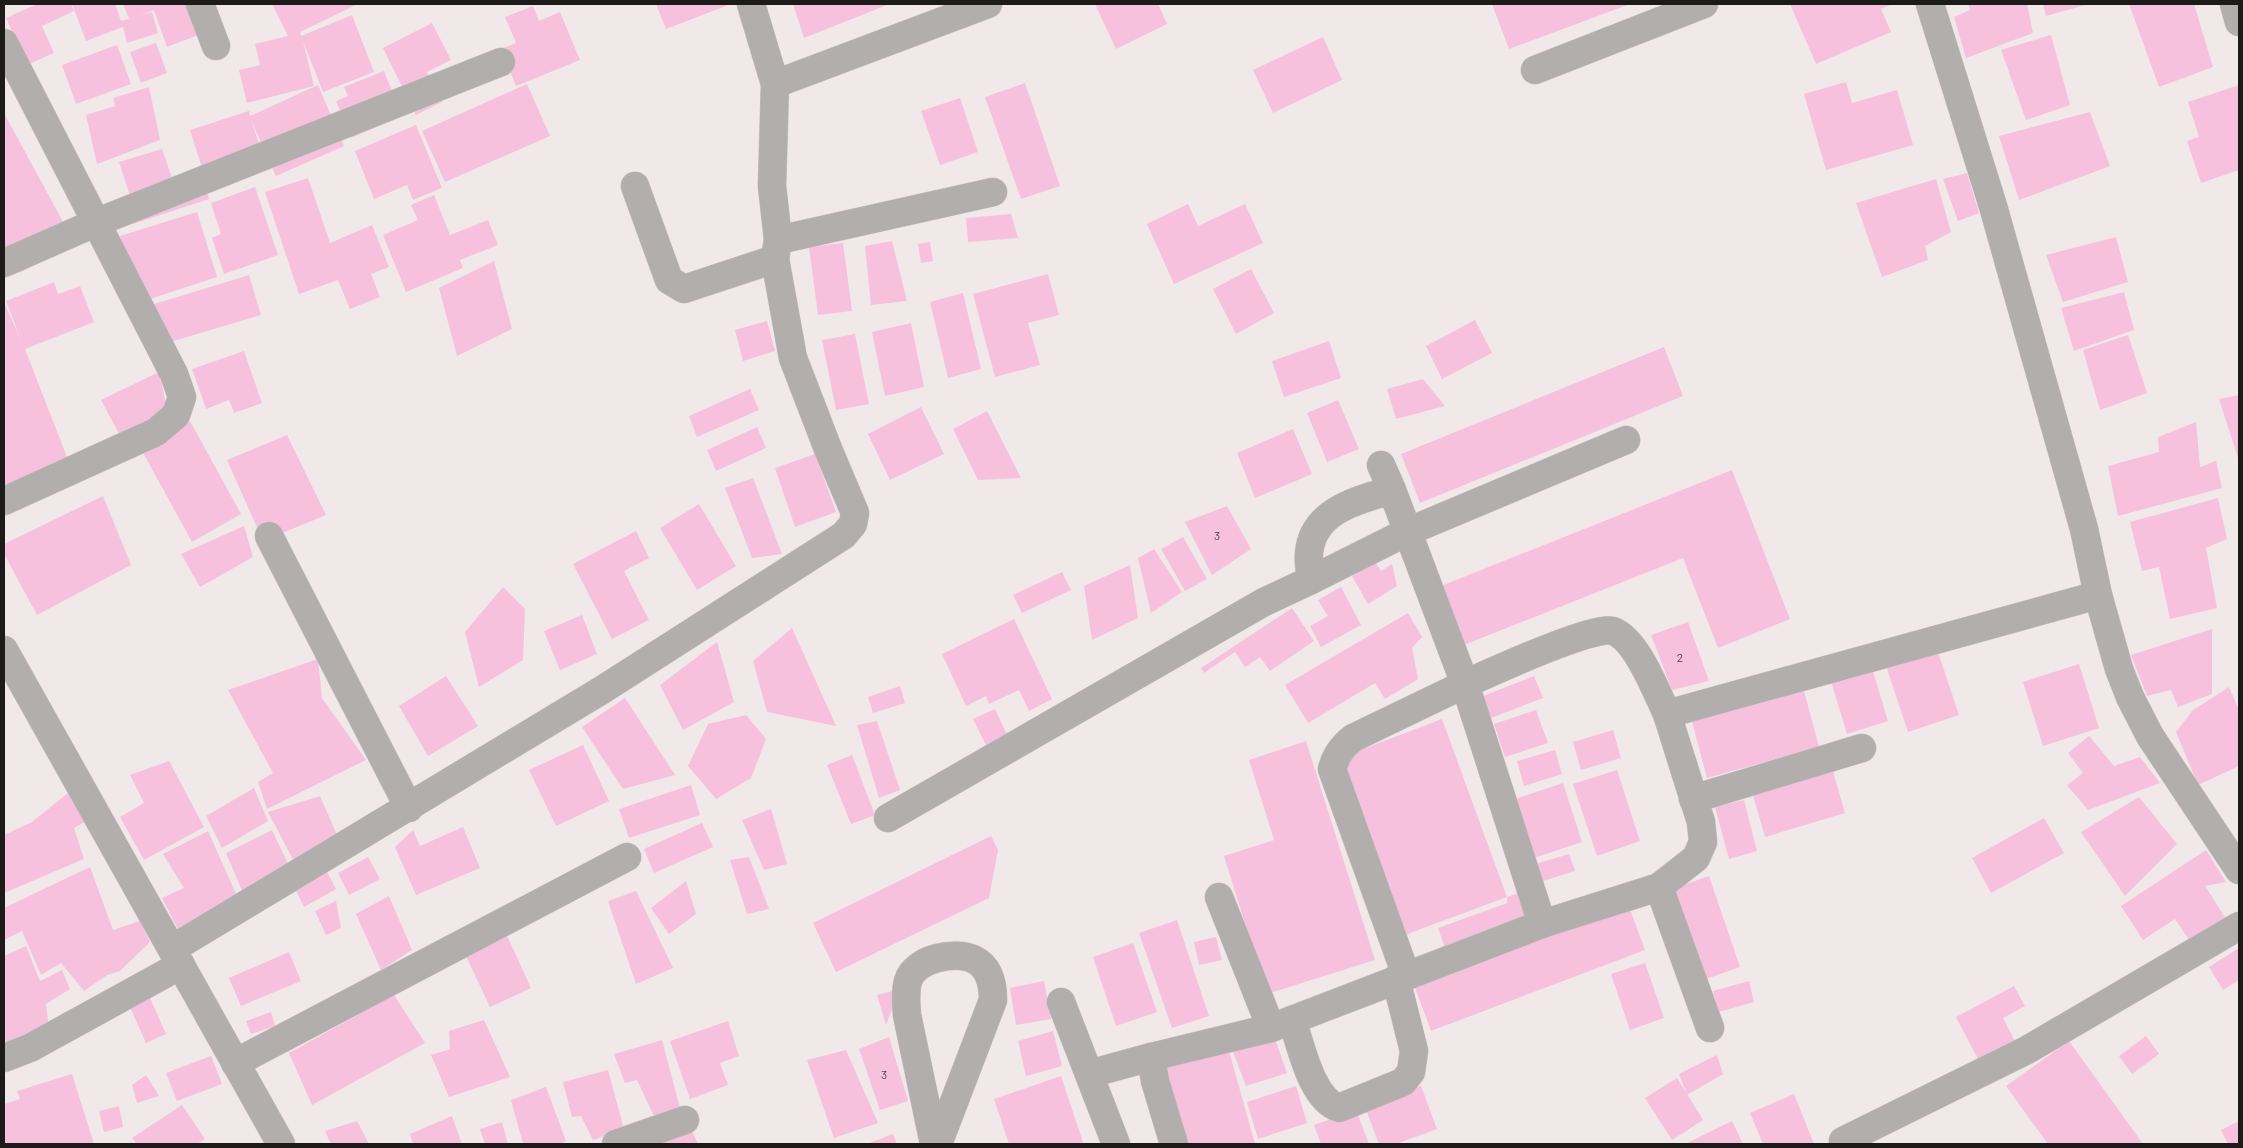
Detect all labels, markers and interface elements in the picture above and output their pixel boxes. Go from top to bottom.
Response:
house number: 3 [1214,528,1220,542]
house number: 2 [1677,650,1683,664]
house number: 3 [881,1067,887,1081]

